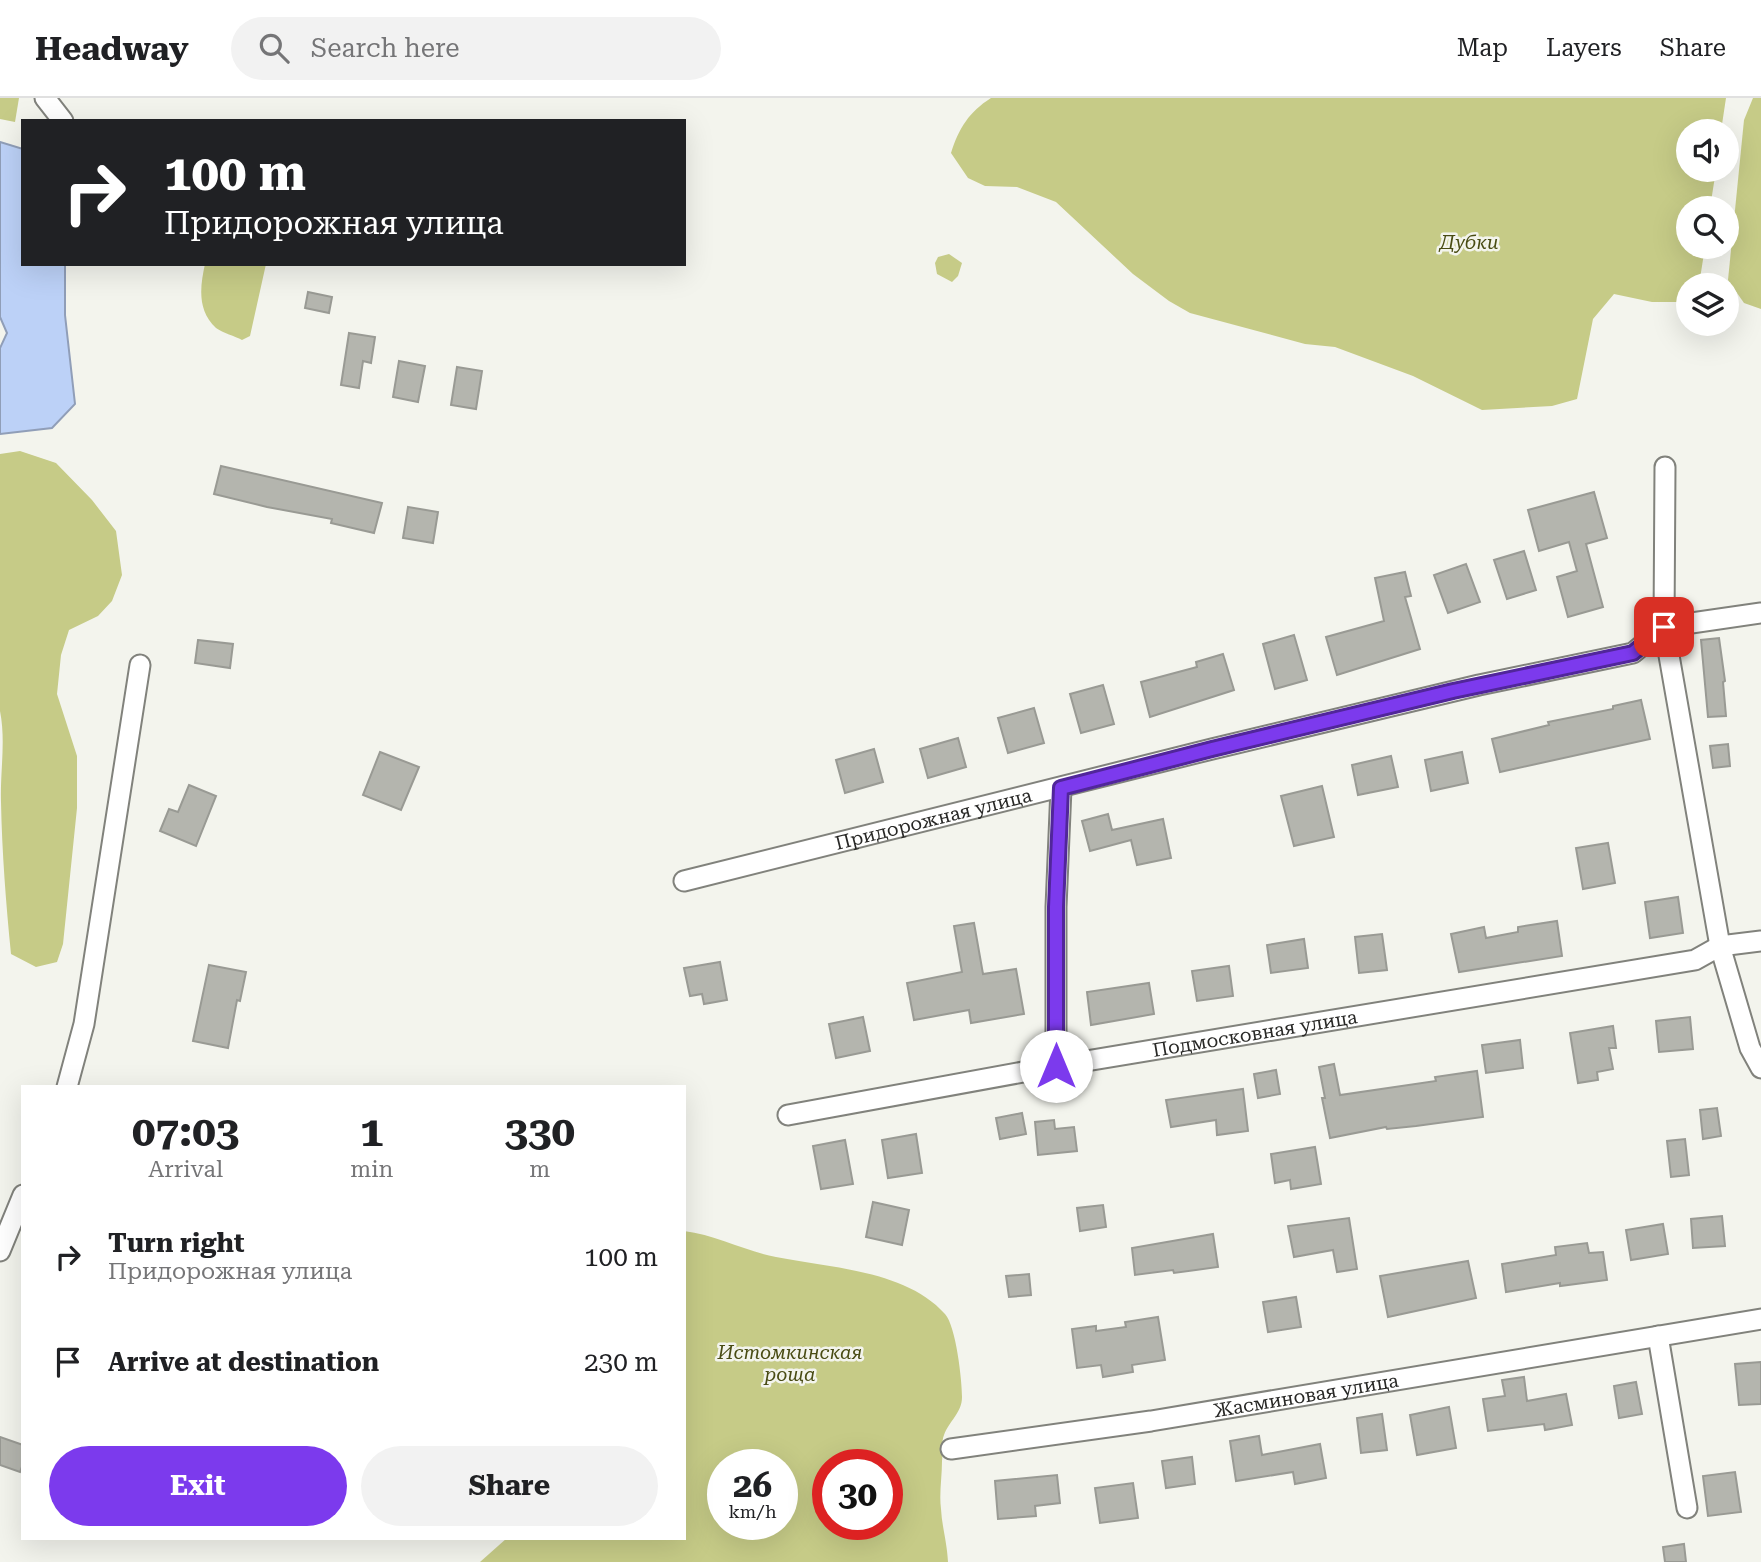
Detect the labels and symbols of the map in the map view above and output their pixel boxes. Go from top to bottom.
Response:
park label: Дубки [1439,231,1499,254]
pin [1634,597,1694,657]
street label: Придорожная улица [833,783,1035,854]
street label: Подмосковная улица [1151,1005,1360,1061]
position arrow [1019,1029,1093,1103]
park label: Истомкинская роща [716,1341,863,1386]
street label: Жасминовая улица [1212,1368,1401,1422]
speed limit sign: 30 [812,1449,903,1540]

